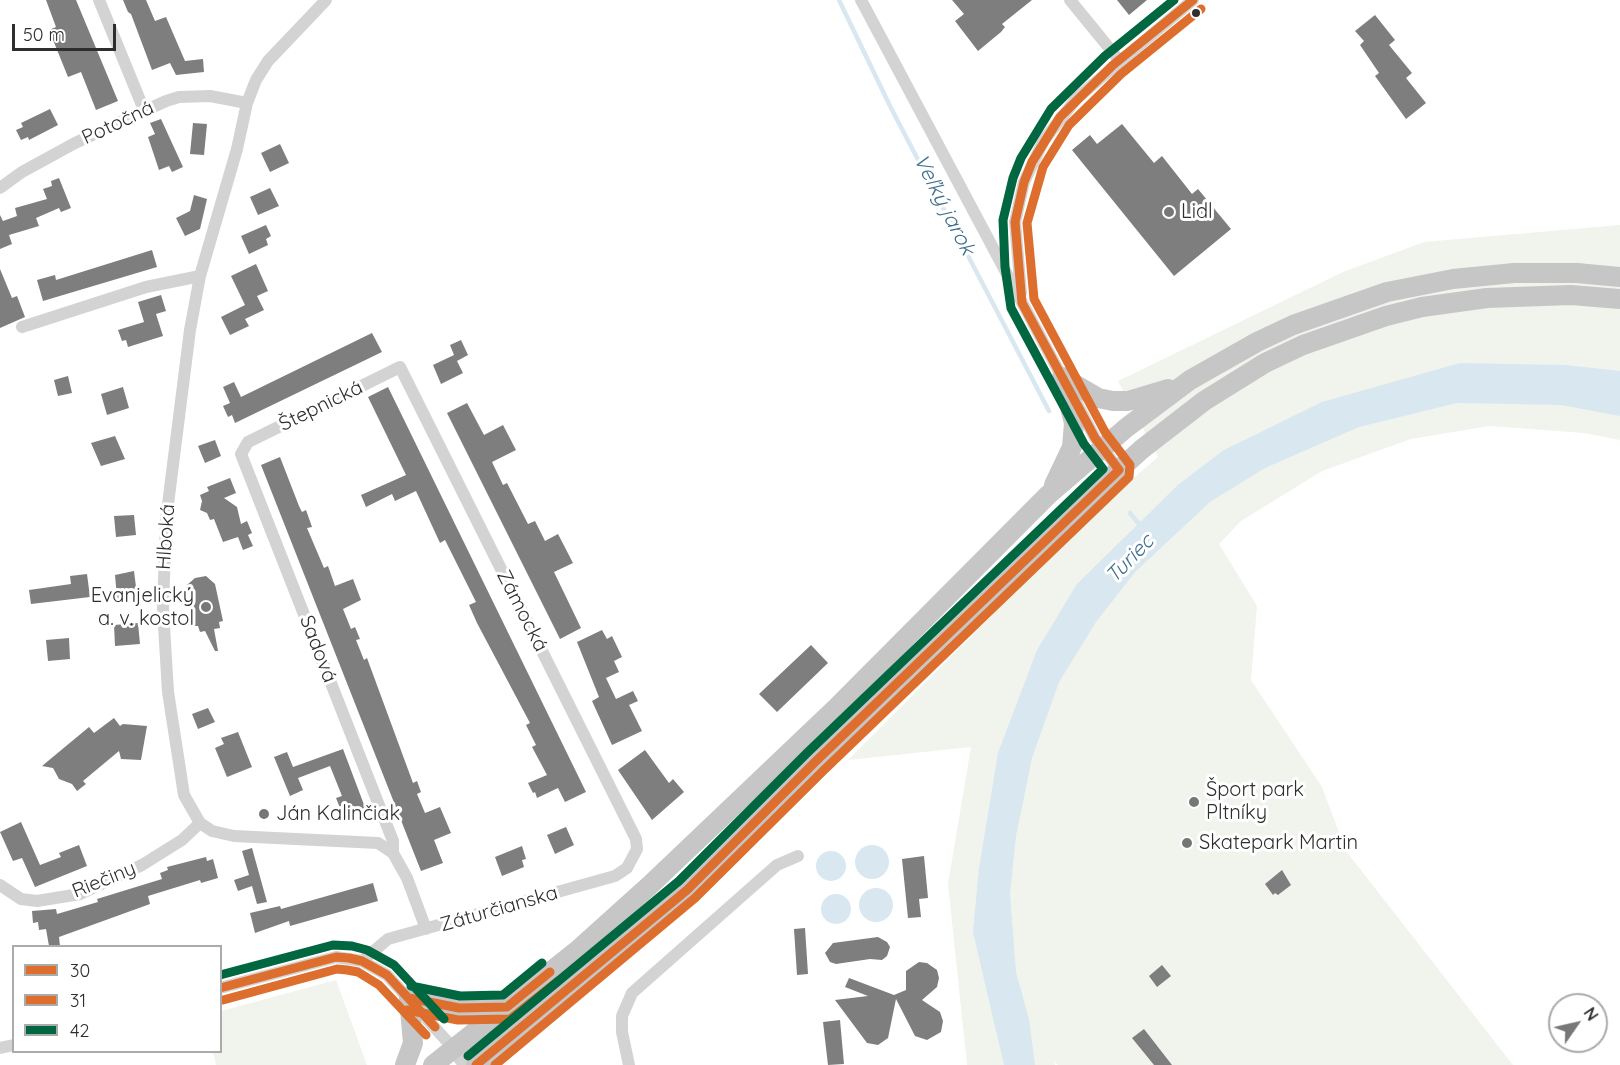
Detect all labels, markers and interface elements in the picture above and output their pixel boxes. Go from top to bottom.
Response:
unlabelled marker [1190,7,1202,19]
scale bar [15,12,118,50]
text: 50 m [23,23,65,46]
street label: Potočná [78,96,158,150]
water label: Veľký jarok [908,151,980,259]
place label: Lidl [1181,200,1213,224]
marker: Lidl [1162,205,1176,219]
street label: Štepnická [275,375,367,437]
street label: Hlboká [152,503,180,571]
water label: Turiec [1101,530,1159,588]
street label: Zámocká [491,566,553,656]
place label: Evanjelický a. v. kostol [91,584,194,631]
marker: Evanjelický a. v. kostol [199,600,213,614]
street label: Sadová [294,612,342,686]
place label: Šport park Pltníky [1206,778,1304,825]
marker: Šport park Pltníky [1187,795,1201,809]
place label: Ján Kalinčiak [276,802,400,826]
marker: Ján Kalinčiak [257,807,271,821]
place label: Skatepark Martin [1199,831,1358,855]
marker: Skatepark Martin [1180,836,1194,850]
street label: Riečiny [69,856,139,904]
street label: Záturčianska [437,881,561,937]
legend [12,945,222,1053]
text: 30 [70,959,90,982]
text: 31 [70,989,86,1012]
north arrow [1548,993,1608,1053]
text: N [1580,1004,1603,1025]
text: 42 [70,1019,89,1042]

